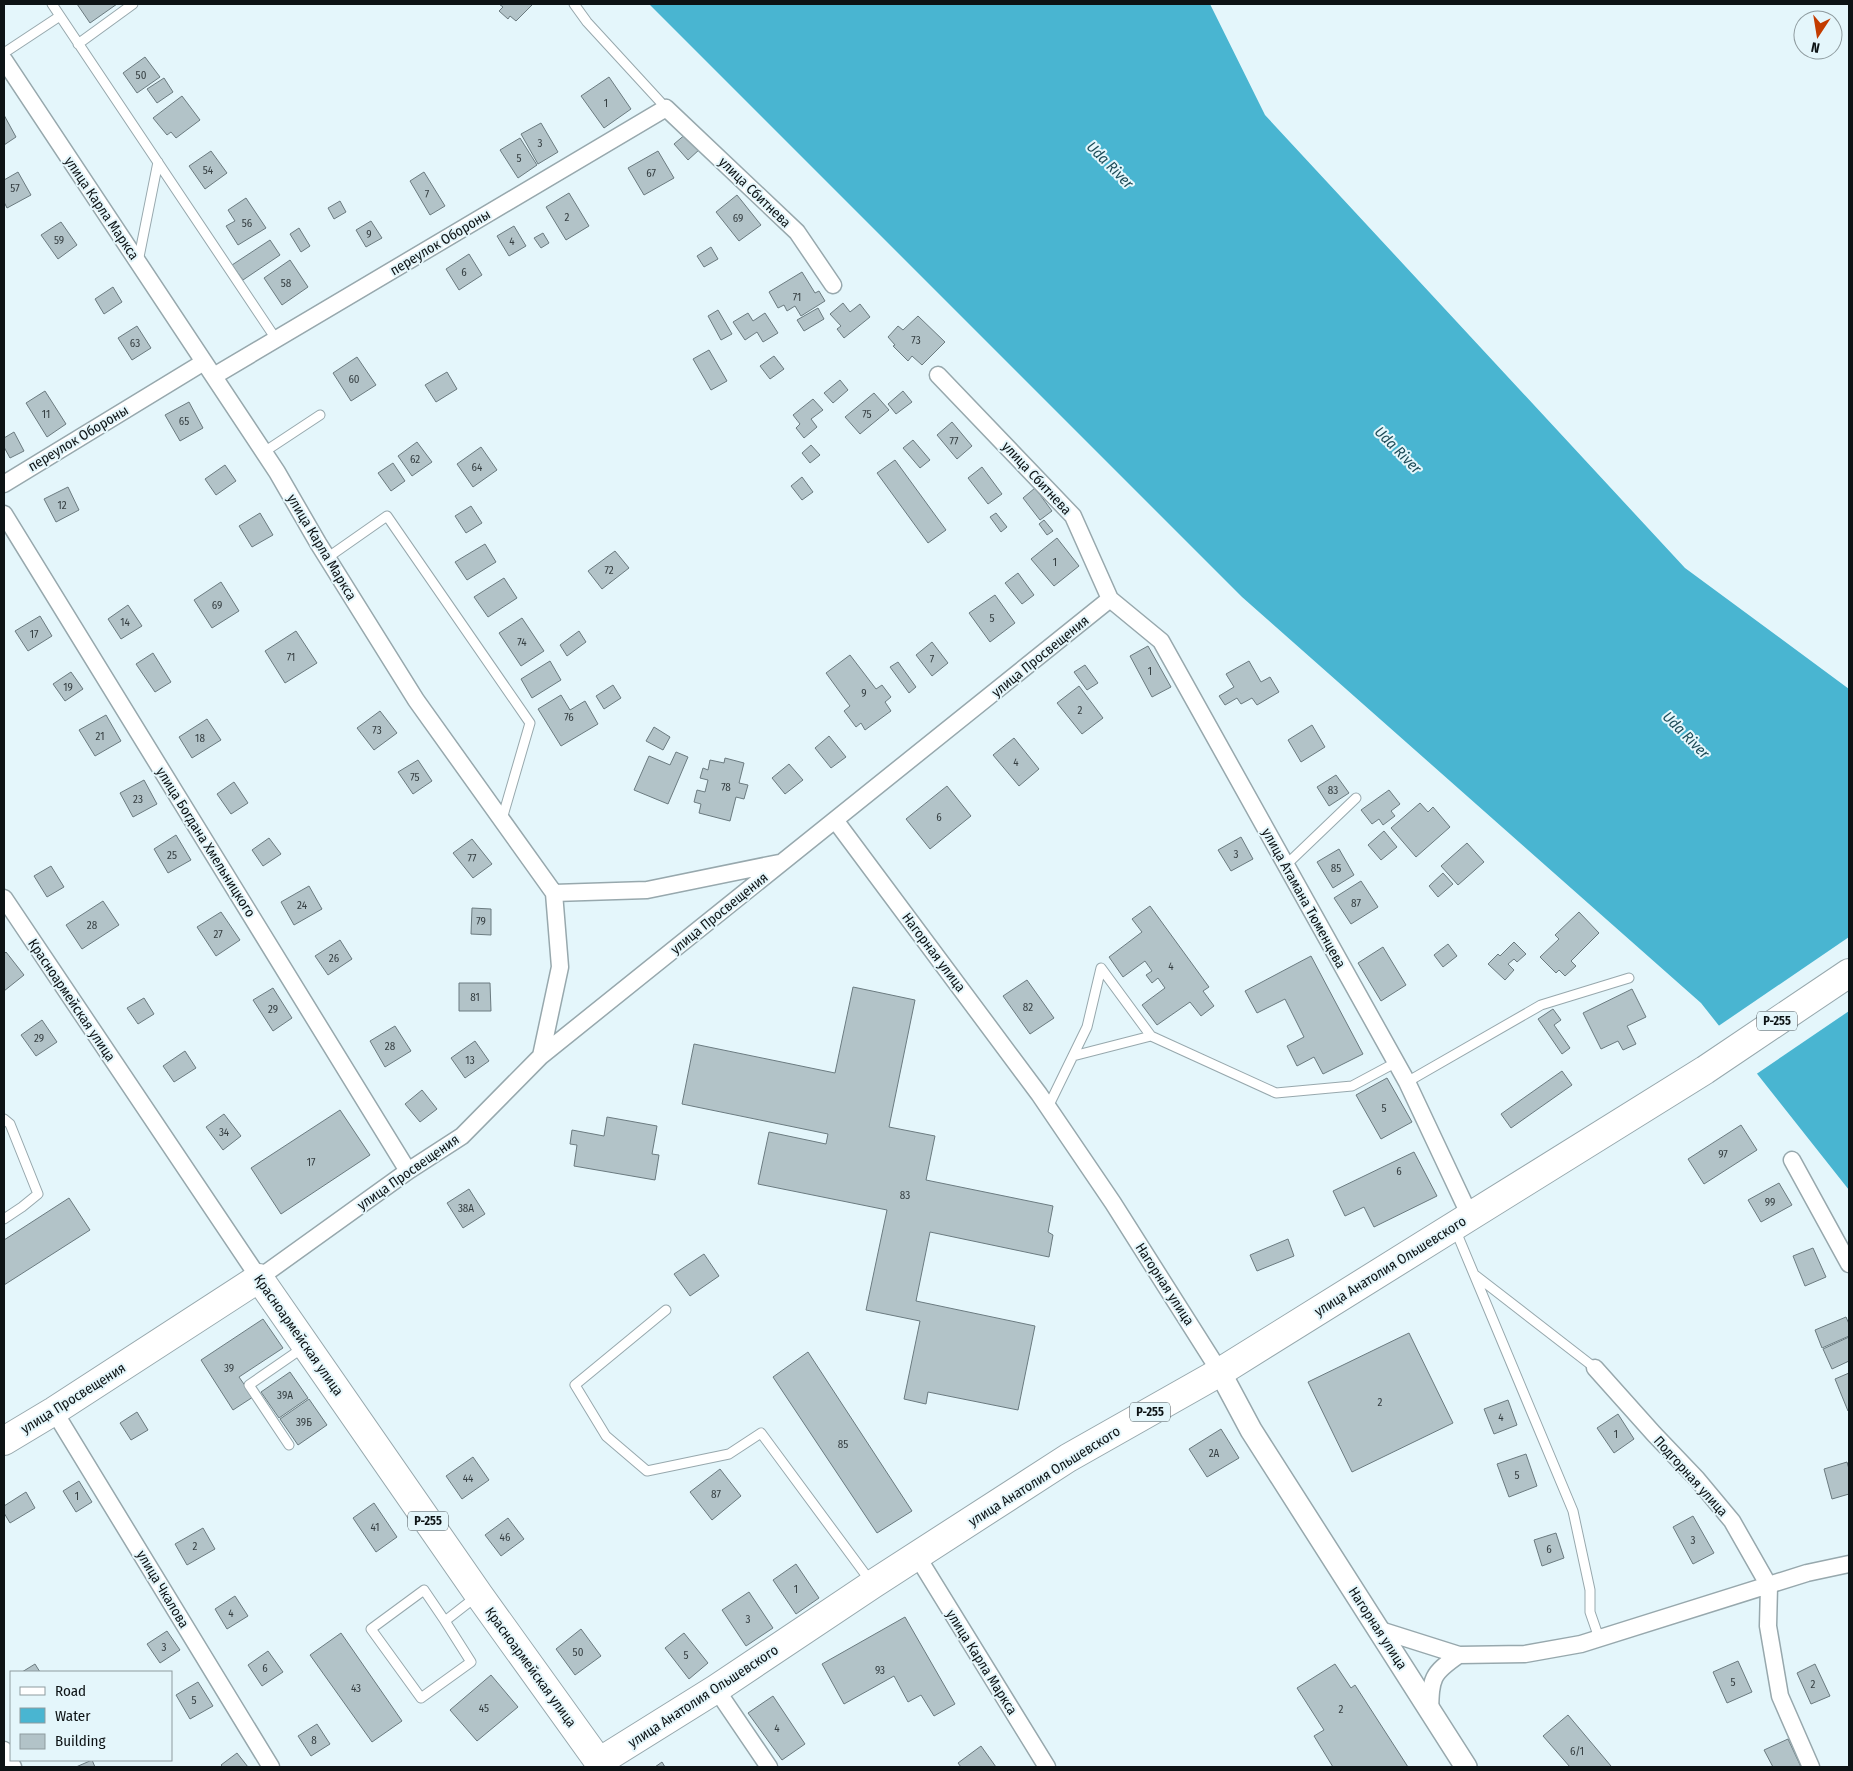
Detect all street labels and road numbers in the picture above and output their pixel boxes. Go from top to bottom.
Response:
street label: улица Карла Маркса [61,154,142,263]
street label: улица Сбитнева [715,154,794,231]
street label: переулок Обороны [387,206,494,279]
street label: переулок Обороны [25,402,132,475]
street label: улица Сбитнева [998,438,1075,519]
street label: улица Карла Маркса [283,491,360,603]
street label: улица Просвещения [988,612,1092,701]
street label: улица Богдана Хмельницкого [152,764,259,920]
street label: улица Атамана Тюменцева [1258,825,1349,971]
street label: улица Просвещения [667,869,771,958]
street label: Нагорная улица [898,909,969,995]
street label: Красноармейская улица [24,936,119,1065]
road number: Р-255 [1757,1011,1797,1030]
street label: улица Просвещения [354,1131,462,1214]
street label: улица Анатолия Ольшевского [1311,1213,1469,1320]
street label: Нагорная улица [1132,1240,1198,1329]
street label: Красноармейская улица [250,1271,347,1399]
street label: улица Просвещения [18,1359,129,1438]
road number: Р-255 [1130,1402,1170,1421]
street label: улица Анатолия Ольшевского [965,1423,1123,1530]
street label: Подгорная улица [1650,1433,1731,1520]
road number: Р-255 [408,1512,448,1530]
street label: улица Чкалова [133,1547,192,1631]
street label: Нагорная улица [1345,1584,1411,1673]
street label: Красноармейская улица [481,1604,580,1731]
street label: улица Карла Маркса [942,1607,1021,1718]
street label: улица Анатолия Ольшевского [625,1641,782,1751]

